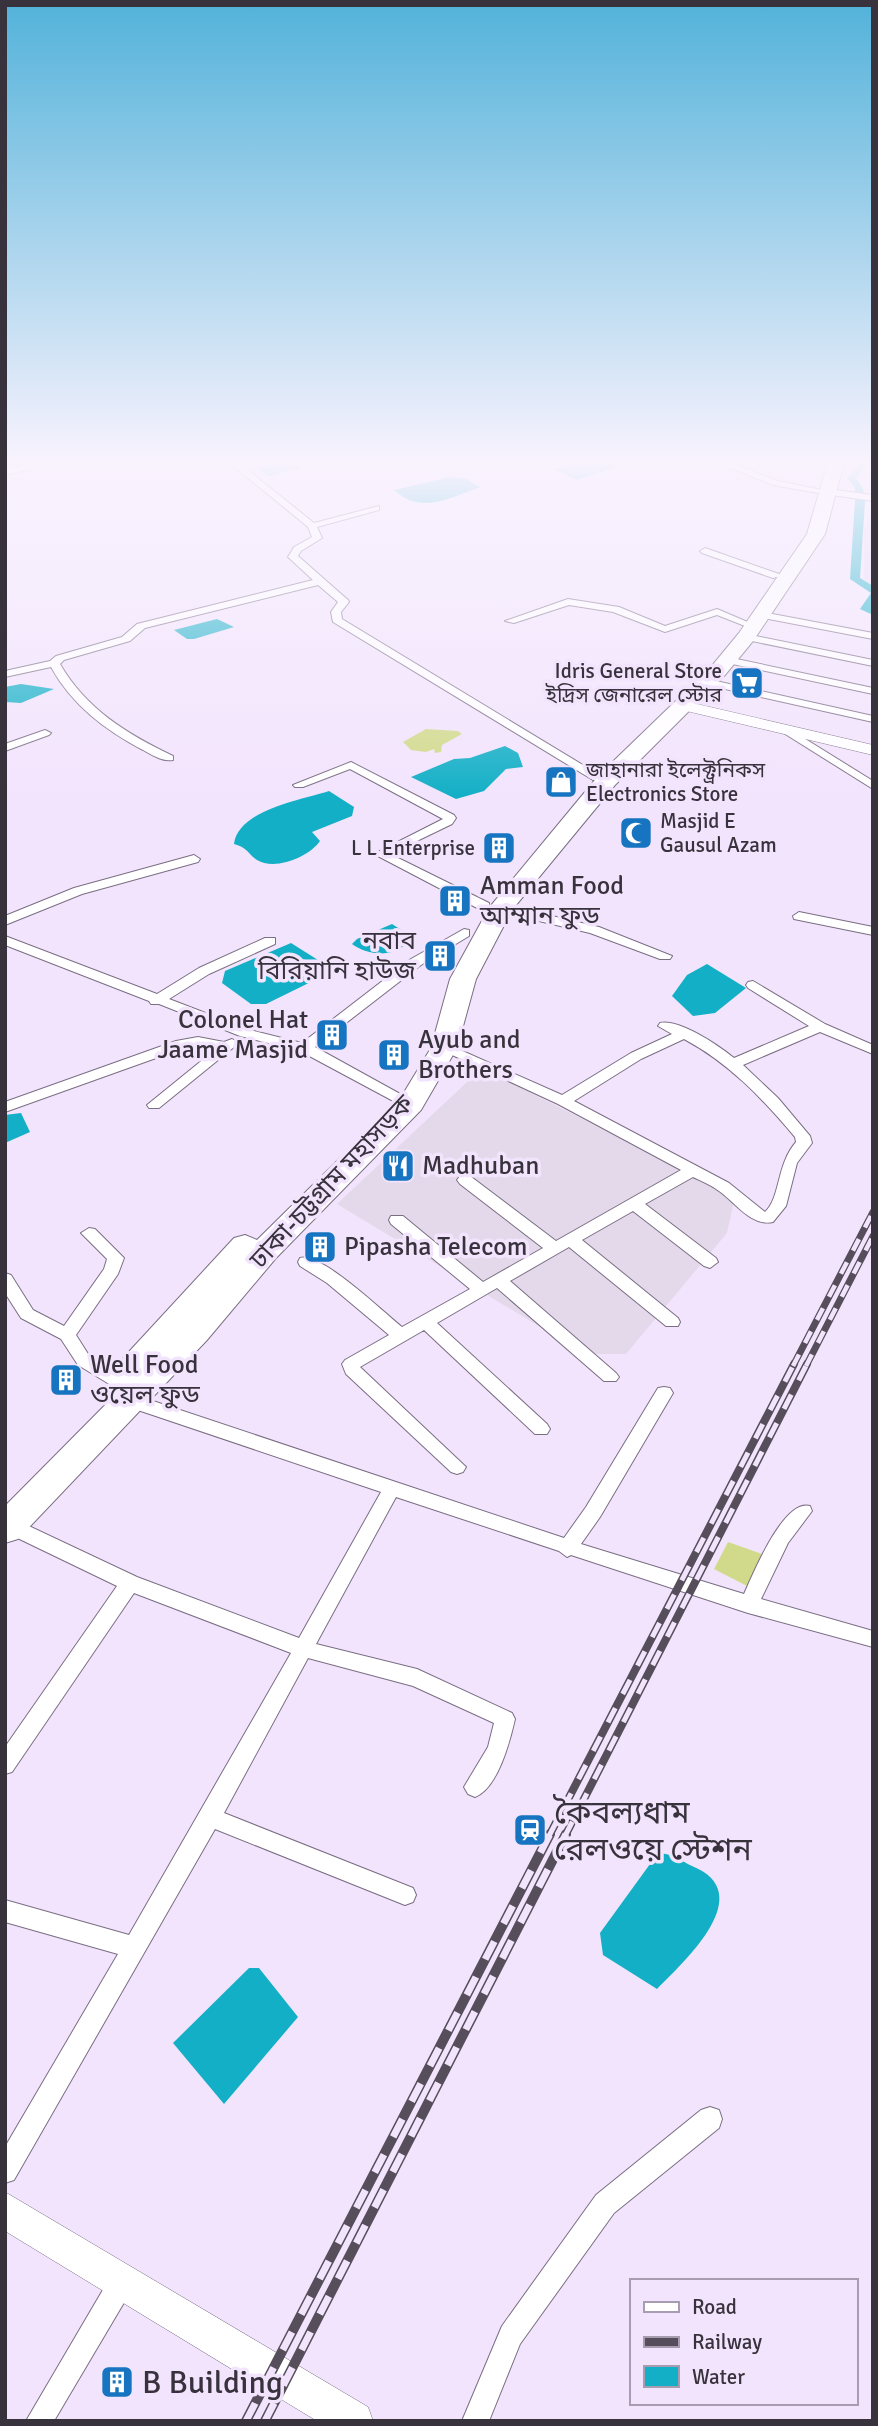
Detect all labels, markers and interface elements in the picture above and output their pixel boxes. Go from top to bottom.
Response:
place label: Idris General Store ইদ্রিস জেনারেল স্টোর [545,658,722,708]
supermarket icon: Idris General Store ইদ্রিস জেনারেল স্টোর [728,664,766,702]
place label: জাহানারা ইলেক্ট্রনিকস Electronics Store [585,757,766,807]
shop icon: জাহানারা ইলেক্ট্রনিকস Electronics Store [542,763,580,801]
place label: Masjid E Gausul Azam [660,808,777,858]
mosque icon: Masjid E Gausul Azam [617,814,655,852]
building icon: L L Enterprise [480,829,518,867]
place label: L L Enterprise [351,835,475,861]
place label: Amman Food আম্মান ফুড [479,870,624,932]
building icon: Amman Food আম্মান ফুড [436,882,474,920]
place label: নবাব বিরিয়ানি হাউজ [257,925,417,987]
building icon: নবাব বিরিয়ানি হাউজ [421,937,459,975]
place label: Colonel Hat Jaame Masjid [158,1004,308,1066]
building icon: Colonel Hat Jaame Masjid [313,1016,351,1054]
place label: Ayub and Brothers [418,1024,520,1086]
building icon: Ayub and Brothers [375,1036,413,1074]
street label: ঢাকা-চট্টগ্রাম মহাসড়ক [243,1088,421,1276]
restaurant icon: Madhuban [379,1147,417,1185]
place label: Madhuban [422,1150,539,1182]
building icon: Pipasha Telecom [301,1228,339,1266]
place label: Pipasha Telecom [344,1231,528,1263]
place label: Well Food ওয়েল ফুড [90,1349,200,1411]
building icon: Well Food ওয়েল ফুড [47,1361,85,1399]
place label: কৈবল্যধাম রেলওয়ে স্টেশন [552,1793,752,1869]
station icon: কৈবল্যধাম রেলওয়ে স্টেশন [511,1811,549,1849]
legend [630,2279,857,2405]
text: Road [692,2294,737,2320]
text: Railway [692,2329,762,2355]
building icon: B Building [98,2363,136,2401]
place label: B Building [142,2363,283,2402]
text: Water [692,2364,745,2390]

